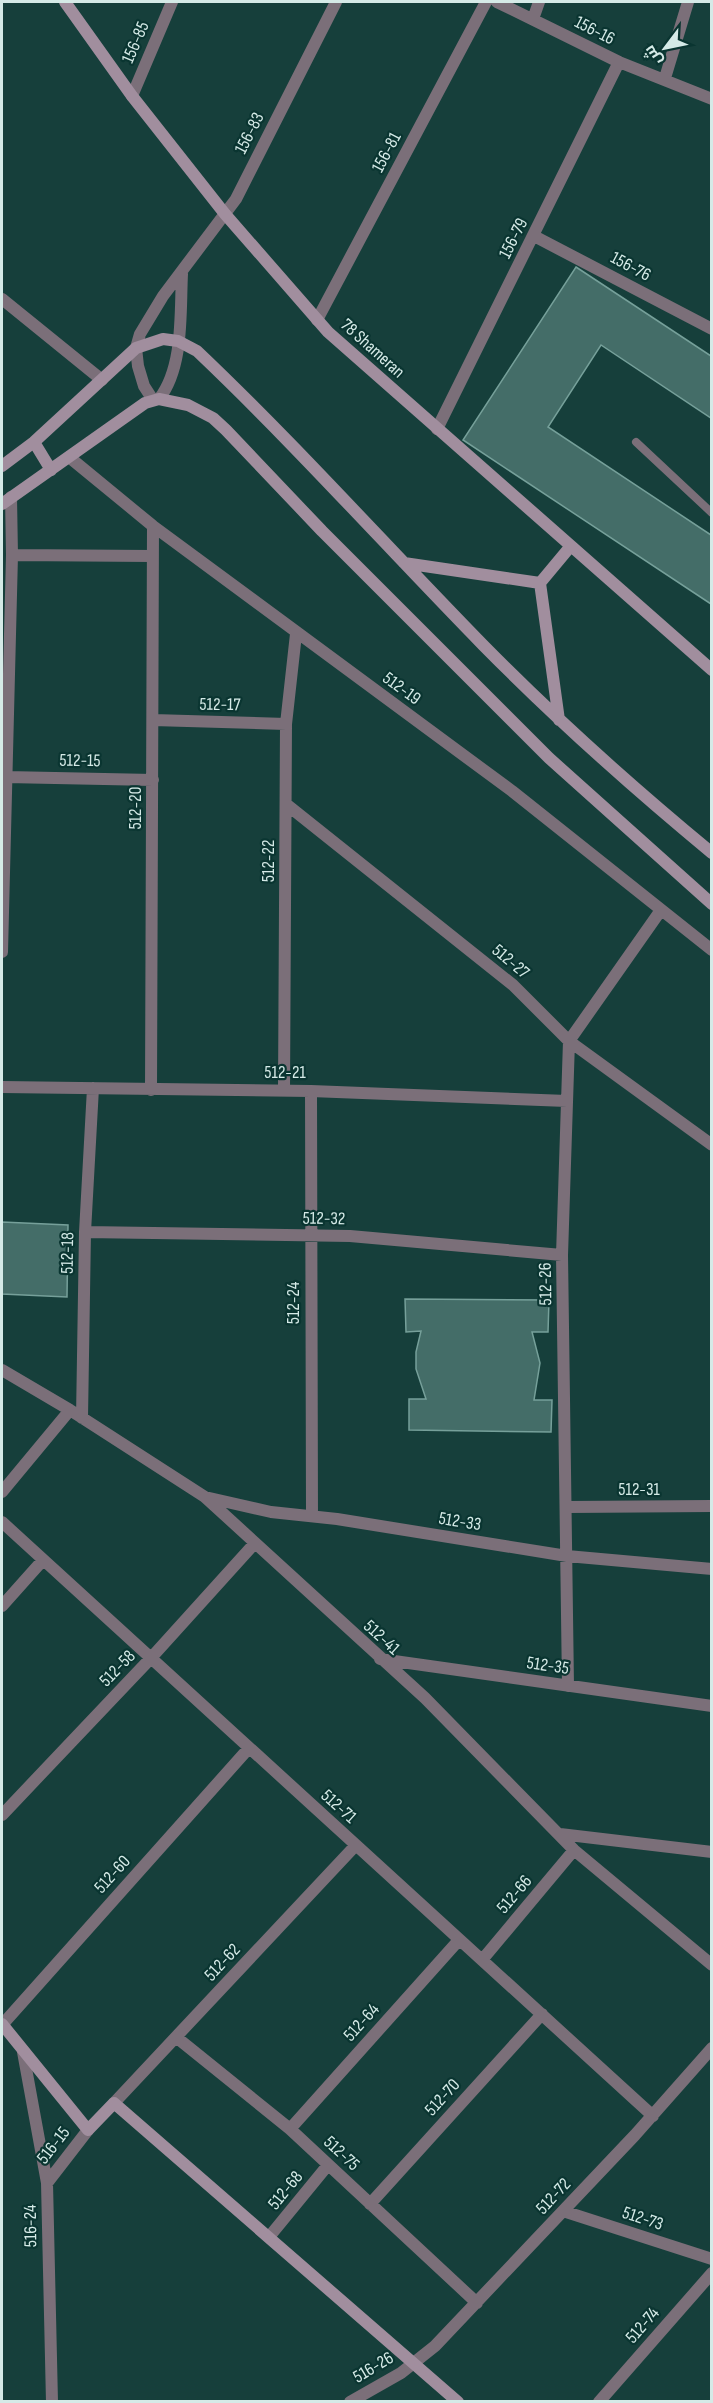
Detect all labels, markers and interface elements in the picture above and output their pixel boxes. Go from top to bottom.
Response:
street label: 156-16 [571,12,618,49]
street label: 156-85 [117,18,154,66]
north arrow [635,18,695,78]
text: ش [640,41,667,69]
street label: 156-83 [230,109,269,157]
street label: 156-81 [367,128,406,176]
street label: 156-79 [494,215,532,262]
street label: 156-76 [607,247,654,286]
street label: 78 Shameran [336,314,409,382]
street label: 512-19 [379,668,425,709]
street label: 512-17 [199,694,242,715]
street label: 512-15 [59,750,101,771]
street label: 512-20 [125,786,146,830]
street label: 512-22 [258,840,279,882]
street label: 512-27 [488,940,534,984]
street label: 512-21 [264,1062,306,1083]
street label: 512-32 [302,1208,346,1229]
street label: 512-18 [57,1232,78,1274]
street label: 512-26 [535,1262,556,1306]
street label: 512-24 [283,1281,304,1324]
street label: 512-31 [618,1479,660,1500]
street label: 512-33 [437,1508,483,1535]
street label: 512-41 [359,1616,405,1660]
street label: 512-58 [95,1646,140,1691]
street label: 512-35 [525,1652,570,1679]
street label: 512-71 [317,1785,361,1828]
street label: 512-60 [90,1851,135,1898]
street label: 512-66 [492,1871,536,1918]
street label: 512-62 [200,1939,245,1985]
street label: 512-64 [339,1999,384,2046]
street label: 512-70 [420,2075,464,2120]
street label: 516-15 [32,2122,74,2168]
street label: 512-75 [319,2132,364,2175]
street label: 512-68 [264,2167,307,2214]
street label: 512-72 [531,2174,575,2219]
street label: 512-73 [620,2202,666,2235]
street label: 516-24 [20,2204,41,2248]
street label: 512-74 [621,2303,664,2348]
street label: 516-26 [349,2347,397,2388]

